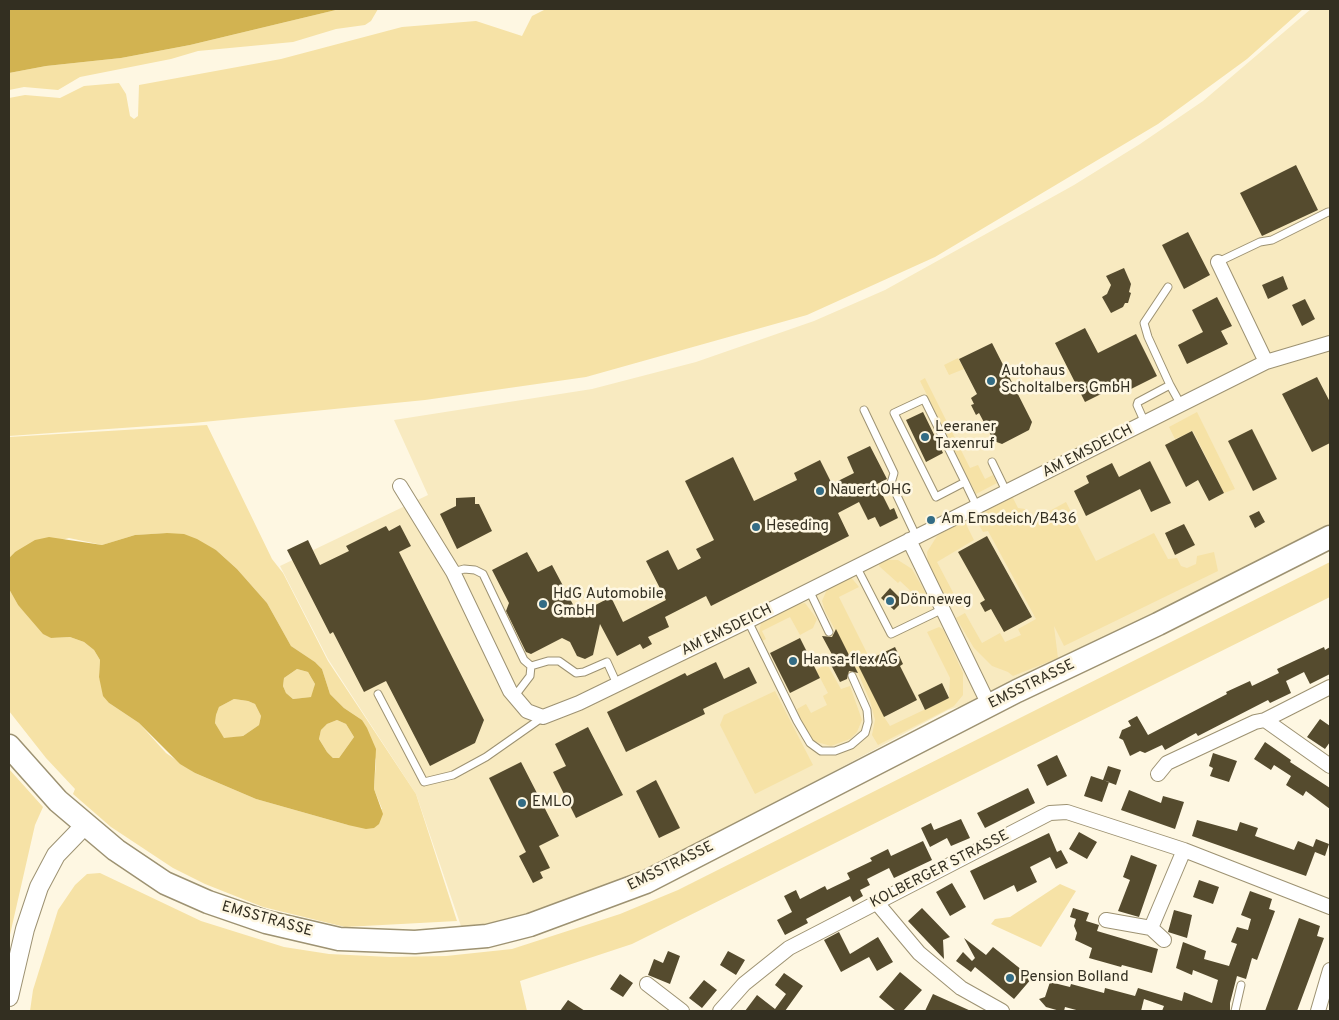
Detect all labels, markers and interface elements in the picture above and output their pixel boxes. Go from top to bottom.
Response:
place label: Autohaus Scholtalbers GmbH [1001,363,1131,398]
marker: Autohaus Scholtalbers GmbH [985,375,997,387]
place label: Leeraner Taxenruf [935,419,996,454]
street label: AM EMSDEICH [1040,422,1136,482]
marker: Leeraner Taxenruf [919,431,931,443]
place label: Nauert OHG [830,482,912,500]
marker: Nauert OHG [814,485,826,497]
place label: Am Emsdeich/B436 [941,511,1077,529]
marker: Am Emsdeich/B436 [925,514,937,526]
place label: Heseding [766,518,829,536]
marker: Heseding [750,521,762,533]
place label: HdG Automobile GmbH [553,586,664,621]
place label: Dönneweg [900,592,971,610]
marker: Dönneweg [884,595,896,607]
marker: HdG Automobile GmbH [537,598,549,610]
street label: AM EMSDEICH [679,601,775,661]
place label: Hansa-flex AG [803,652,898,670]
marker: Hansa-flex AG [787,655,799,667]
street label: EMSSTRASSE [986,656,1078,714]
place label: EMLO [532,794,572,812]
marker: EMLO [516,797,528,809]
street label: KOLBERGER STRASSE [867,827,1013,913]
street label: EMSSTRASSE [625,838,717,896]
street label: EMSSTRASSE [219,898,315,942]
place label: Pension Bolland [1020,969,1129,987]
marker: Pension Bolland [1004,972,1016,984]

